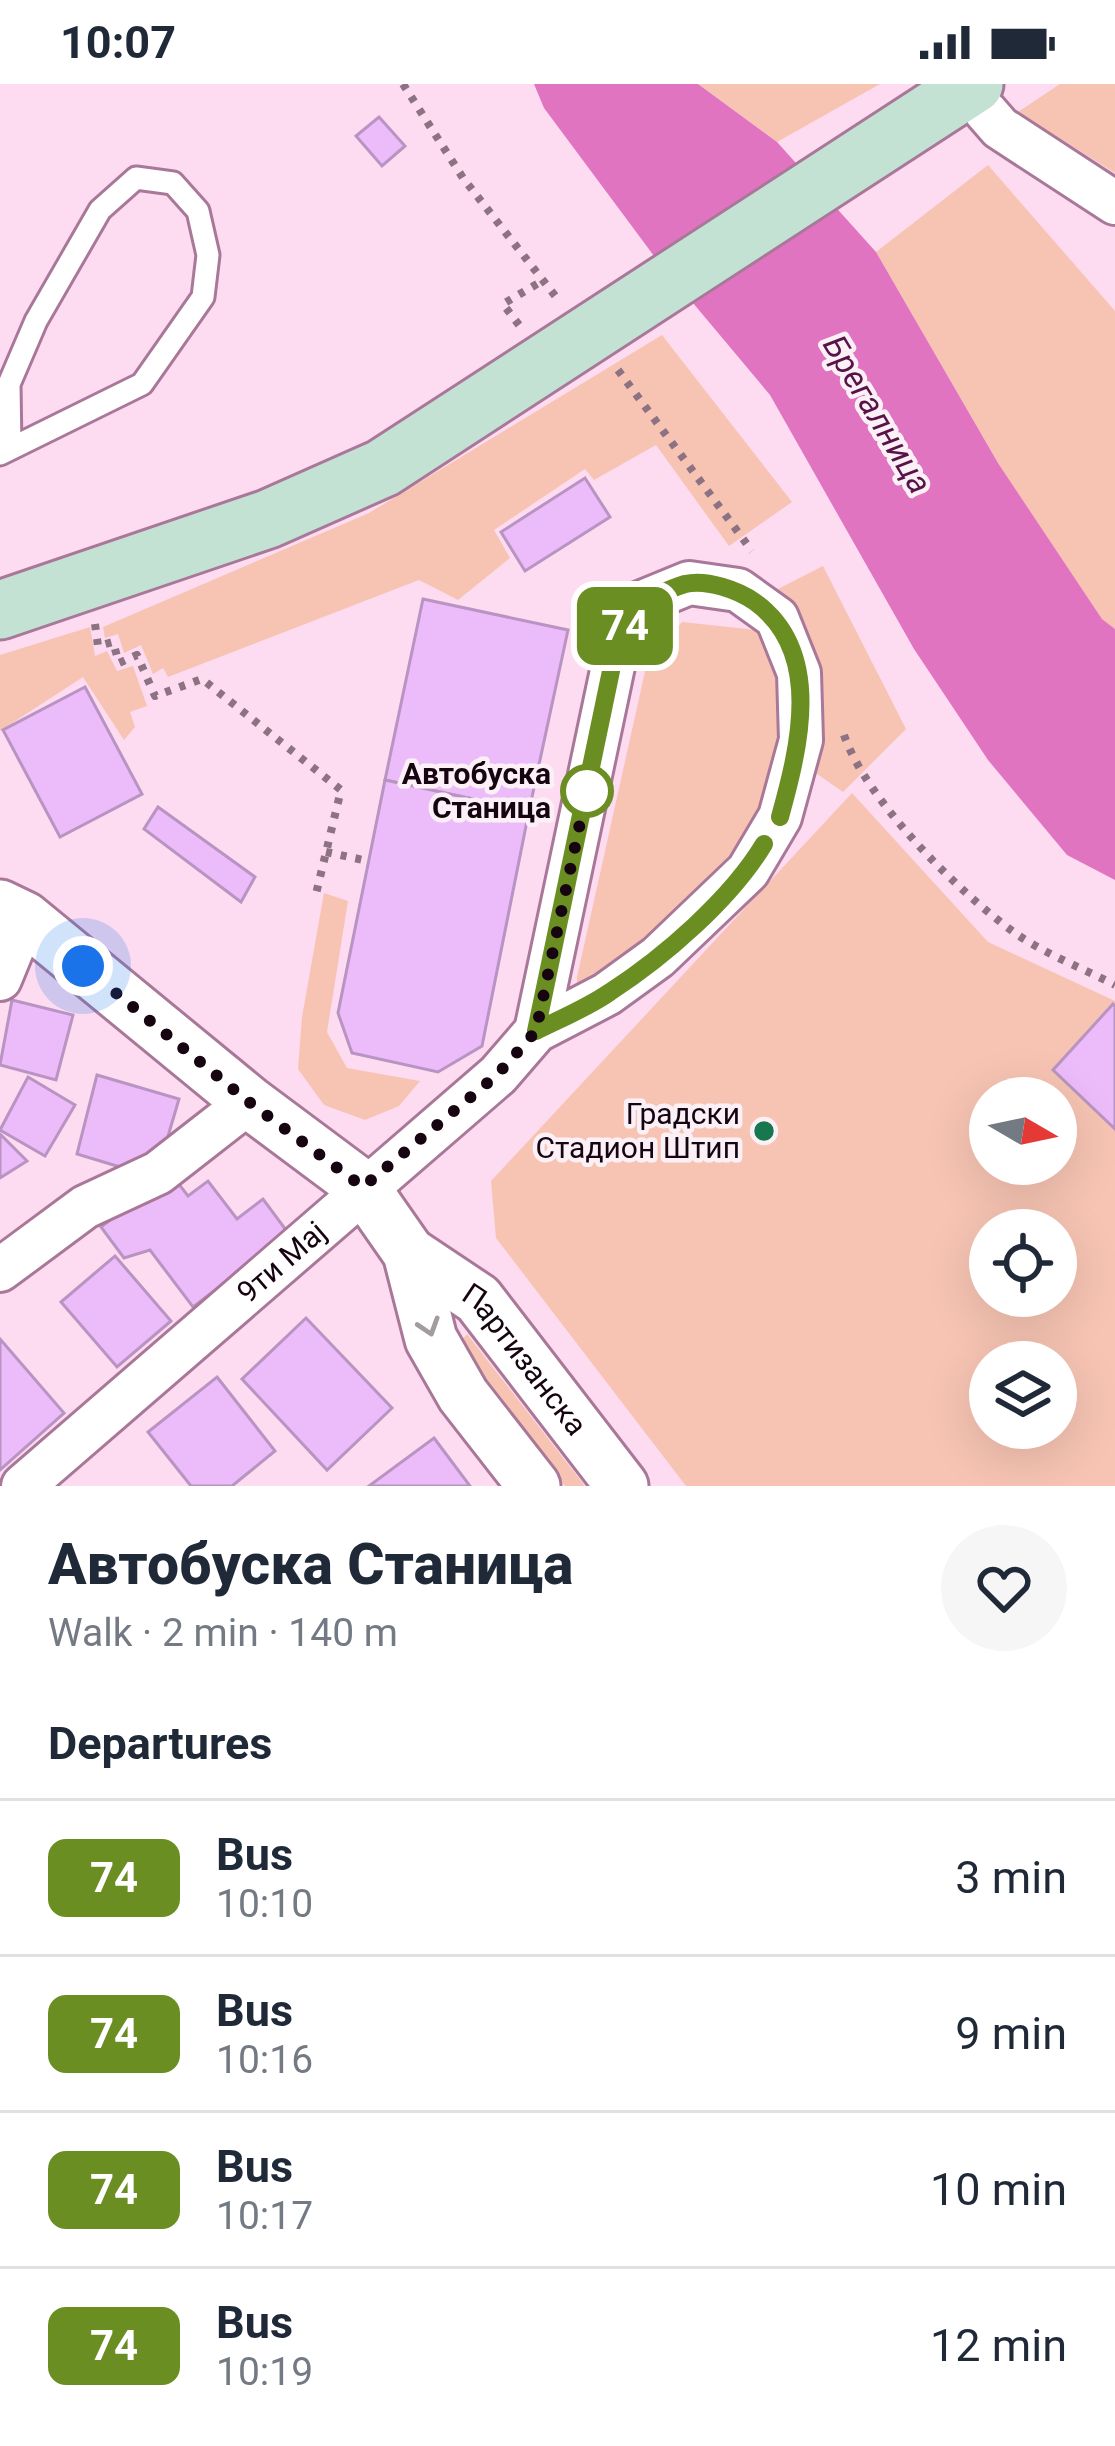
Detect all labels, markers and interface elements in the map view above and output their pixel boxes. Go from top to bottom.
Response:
text: 10:07 [60,16,176,69]
water label: Брегалница [815,328,940,501]
line badge: 74 [571,587,679,665]
text: 74 [601,601,649,650]
place label: Автобуска Станица [402,756,551,825]
marker: Автобуска Станица [562,766,612,816]
your location [53,936,113,996]
north arrow [969,1077,1077,1185]
map controls [969,1077,1077,1449]
place label: Градски Стадион Штип [535,1096,740,1165]
marker: Градски Стадион Штип [751,1118,777,1144]
button: locate [969,1209,1077,1317]
street label: 9ти Мај [230,1214,333,1310]
street label: Партизанска [456,1276,594,1442]
one-way arrow [415,1316,440,1337]
button: layers [969,1341,1077,1449]
button: heart [941,1525,1067,1651]
text: Автобуска Станица [48,1531,573,1598]
text: Walk · 2 min · 140 m [48,1610,398,1656]
text: Departures [48,1717,272,1770]
text: Bus [216,1828,293,1881]
text: 3 min [955,1851,1067,1904]
text: 74 [90,1853,138,1902]
text: 10:10 [216,1881,313,1927]
text: Bus [216,1984,293,2037]
text: 9 min [955,2007,1067,2060]
text: 74 [90,2009,138,2058]
text: 10:16 [216,2037,313,2083]
text: Bus [216,2140,293,2193]
text: 10 min [930,2163,1067,2216]
text: 74 [90,2165,138,2214]
text: 10:17 [216,2193,313,2239]
text: Bus [216,2296,293,2349]
text: 12 min [930,2319,1067,2372]
text: 74 [90,2321,138,2370]
text: 10:19 [216,2349,313,2395]

